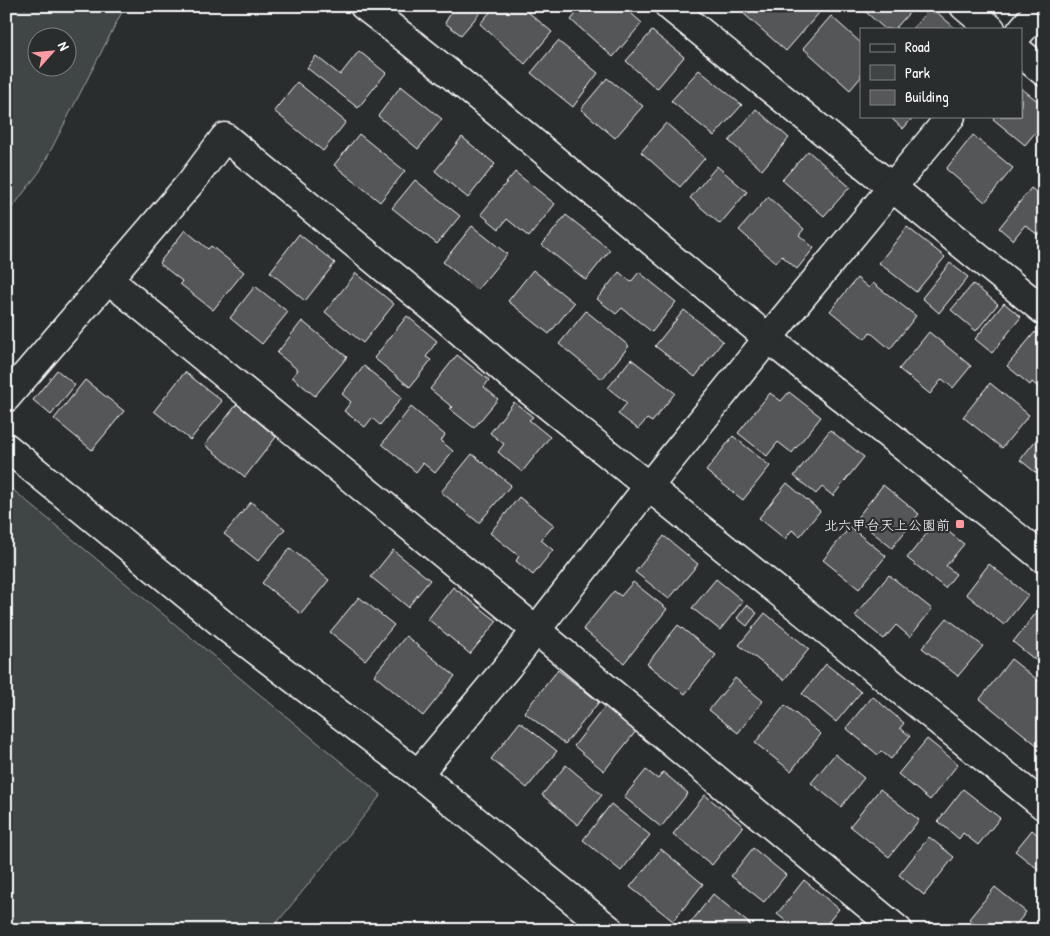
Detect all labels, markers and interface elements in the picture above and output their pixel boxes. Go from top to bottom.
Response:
north arrow [28,28,78,78]
legend [860,28,1022,118]
text: Road [905,36,930,57]
text: N [54,38,74,54]
text: Park [905,62,930,83]
text: Building [905,86,949,107]
place label: 北六甲台天上公園前 [824,515,950,534]
marker: 北六甲台天上公園前 [954,518,966,530]

